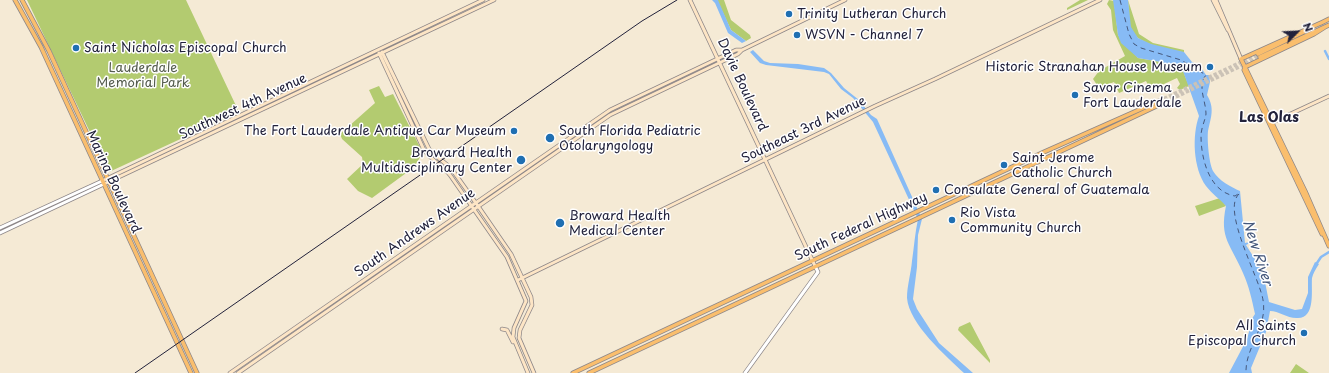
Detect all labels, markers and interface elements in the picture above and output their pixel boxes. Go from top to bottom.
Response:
place label: Trinity Lutheran Church [797,6,946,22]
marker: Trinity Lutheran Church [784,9,794,19]
north arrow [1277,12,1317,52]
text: N [1299,19,1318,34]
place label: WSVN - Channel 7 [805,27,923,43]
marker: WSVN - Channel 7 [792,30,802,40]
street label: Davie Boulevard [714,36,770,134]
place label: Saint Nicholas Episcopal Church [84,40,287,56]
marker: Saint Nicholas Episcopal Church [71,43,81,53]
place label: Historic Stranahan House Museum [986,59,1202,75]
park label: Lauderdale Memorial Park [96,60,190,91]
marker: Historic Stranahan House Museum [1205,62,1215,72]
street label: Southwest 4th Avenue [177,71,309,143]
place label: Savor Cinema Fort Lauderdale [1083,80,1182,111]
marker: Savor Cinema Fort Lauderdale [1070,90,1080,100]
street label: Southeast 3rd Avenue [739,93,869,167]
district label: Las Olas [1239,110,1299,126]
place label: The Fort Lauderdale Antique Car Museum [243,123,506,139]
place label: South Florida Pediatric Otolaryngology [559,123,701,154]
marker: The Fort Lauderdale Antique Car Museum [509,126,519,136]
street label: Marina Boulevard [82,128,144,236]
marker: South Florida Pediatric Otolaryngology [544,132,556,144]
place label: Broward Health Multidisciplinary Center [361,145,512,176]
place label: Saint Jerome Catholic Church [1012,150,1112,181]
marker: Broward Health Multidisciplinary Center [515,154,527,166]
marker: Saint Jerome Catholic Church [999,160,1009,170]
place label: Consulate General of Guatemala [944,182,1149,198]
street label: South Andrews Avenue [352,185,478,281]
marker: Consulate General of Guatemala [931,185,941,195]
street label: South Federal Highway [792,189,930,265]
place label: Rio Vista Community Church [960,205,1081,236]
place label: Broward Health Medical Center [569,208,670,239]
marker: Rio Vista Community Church [947,215,957,225]
marker: Broward Health Medical Center [554,217,566,229]
water label: New River [1238,218,1276,288]
place label: All Saints Episcopal Church [1188,318,1296,349]
marker: All Saints Episcopal Church [1299,328,1309,338]

